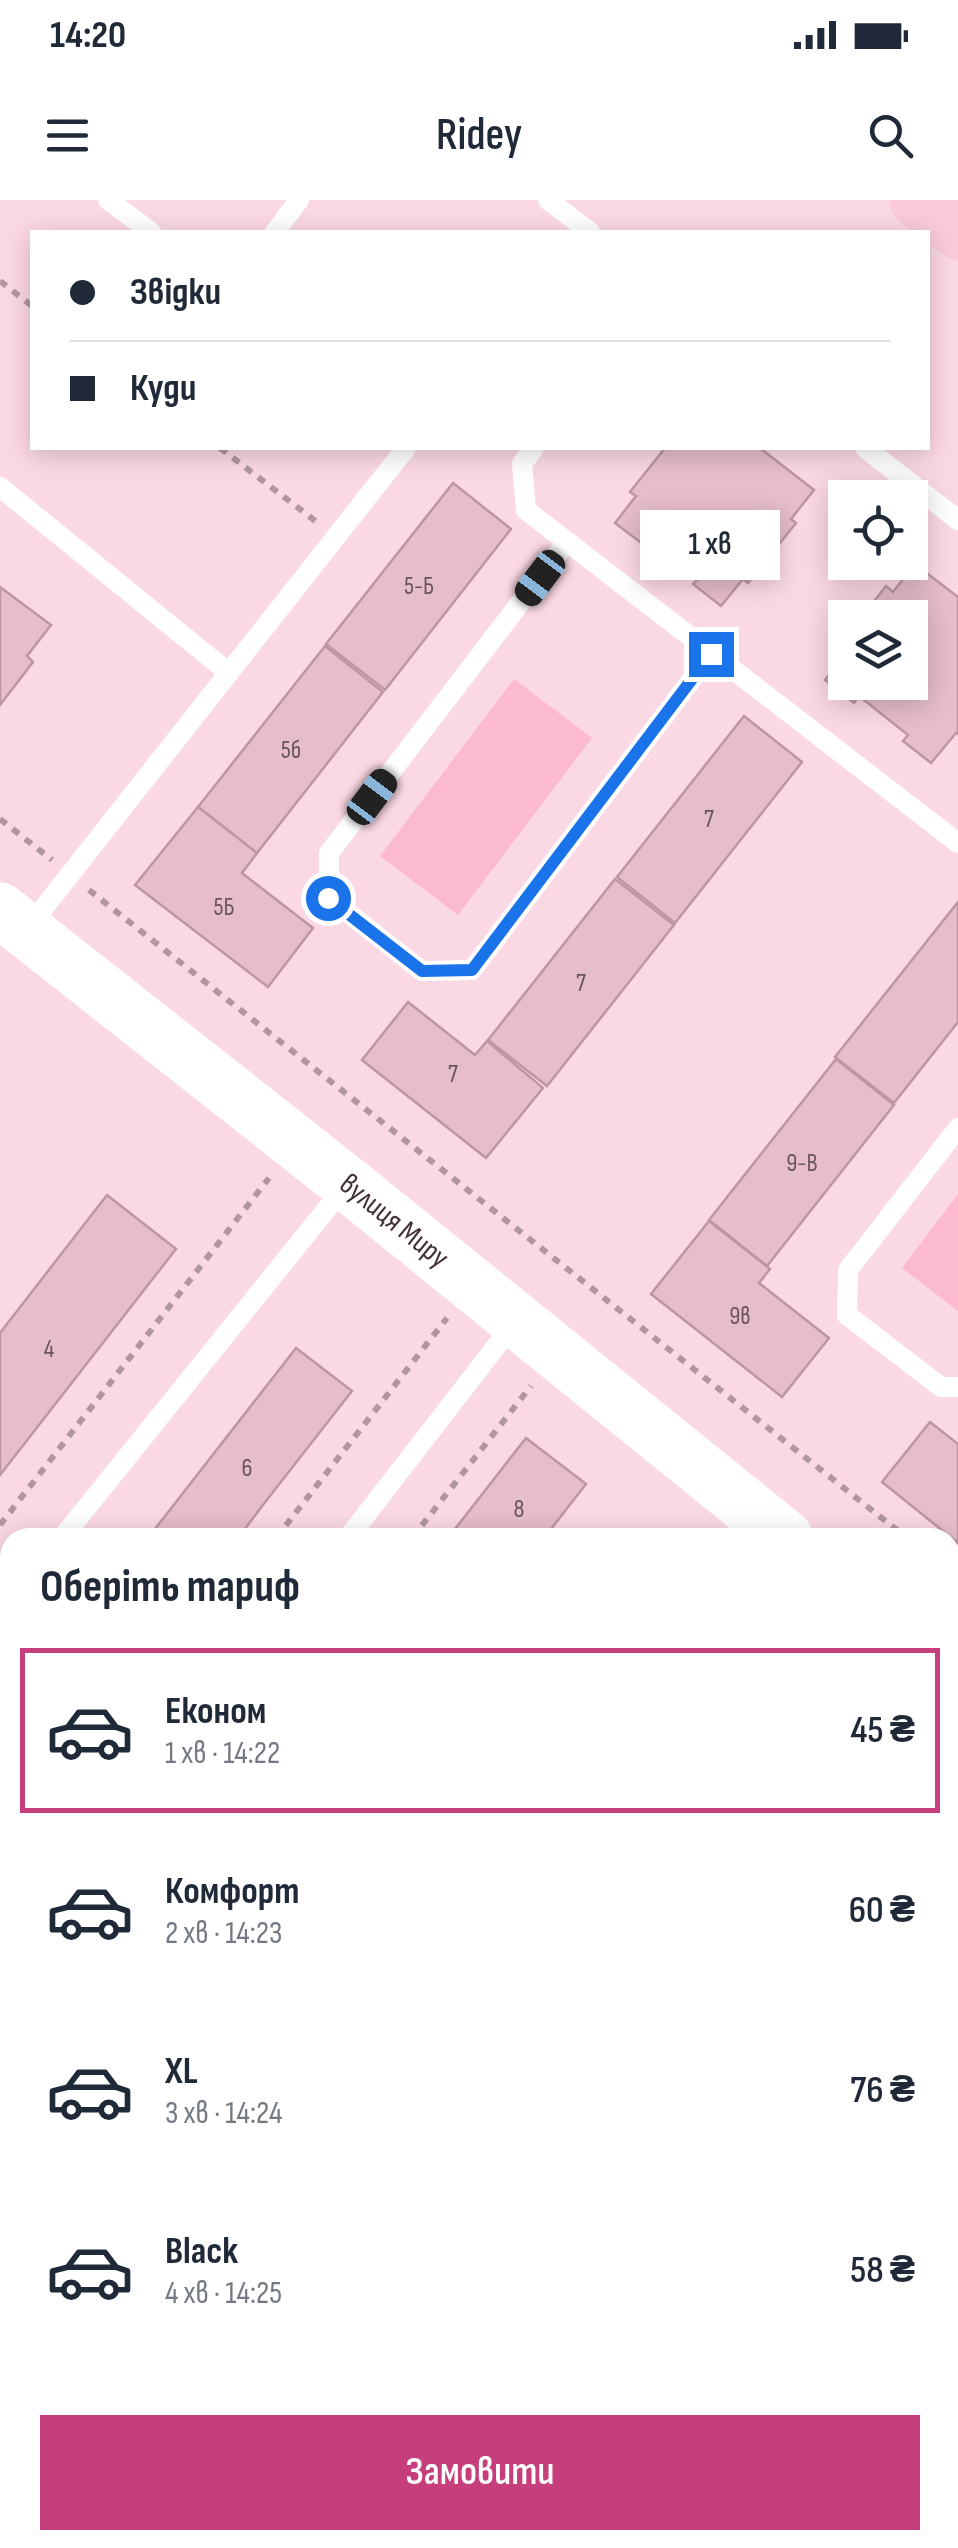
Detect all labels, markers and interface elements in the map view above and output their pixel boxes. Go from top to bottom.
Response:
text: 14:20 [50,13,126,58]
icon: menu [40,108,95,163]
text: Ridey [436,108,522,163]
icon: search [863,108,918,163]
text: Звідки [130,270,221,315]
text: Куди [130,366,196,411]
map controls [828,480,928,700]
button: locate [828,480,928,580]
callout: 1 хв [641,509,781,579]
text: 1 хв [688,525,732,564]
car [510,545,570,611]
house number: 5-Б [404,571,434,602]
button: layers [828,600,928,700]
route end [689,632,734,677]
house number: 5б [281,735,301,766]
car [342,764,402,830]
house number: 7 [704,804,714,835]
route start [306,876,351,921]
house number: 5Б [213,892,235,923]
house number: 7 [576,968,586,999]
house number: 7 [448,1059,458,1090]
house number: 9-В [786,1148,818,1179]
street label: вулиця Миру [332,1166,456,1276]
house number: 9в [729,1301,751,1332]
house number: 4 [44,1334,54,1365]
house number: 6 [242,1453,252,1484]
house number: 8 [514,1494,524,1525]
text: Оберіть тариф [40,1560,300,1615]
icon: car [45,1686,135,1776]
text: Економ [165,1689,266,1734]
text: 45 ₴ [851,1708,915,1753]
text: 1 хв · 14:22 [165,1734,280,1773]
icon: car [45,1866,135,1956]
text: Комфорт [165,1869,299,1914]
text: 60 ₴ [849,1888,915,1933]
text: 2 хв · 14:23 [165,1914,282,1953]
icon: car [45,2046,135,2136]
text: XL [165,2049,198,2094]
text: 76 ₴ [850,2068,915,2113]
text: 3 хв · 14:24 [165,2094,282,2133]
icon: car [45,2226,135,2316]
text: Black [165,2229,238,2274]
text: 58 ₴ [850,2248,915,2293]
text: 4 хв · 14:25 [165,2274,282,2313]
button: Замовити [40,2415,920,2530]

